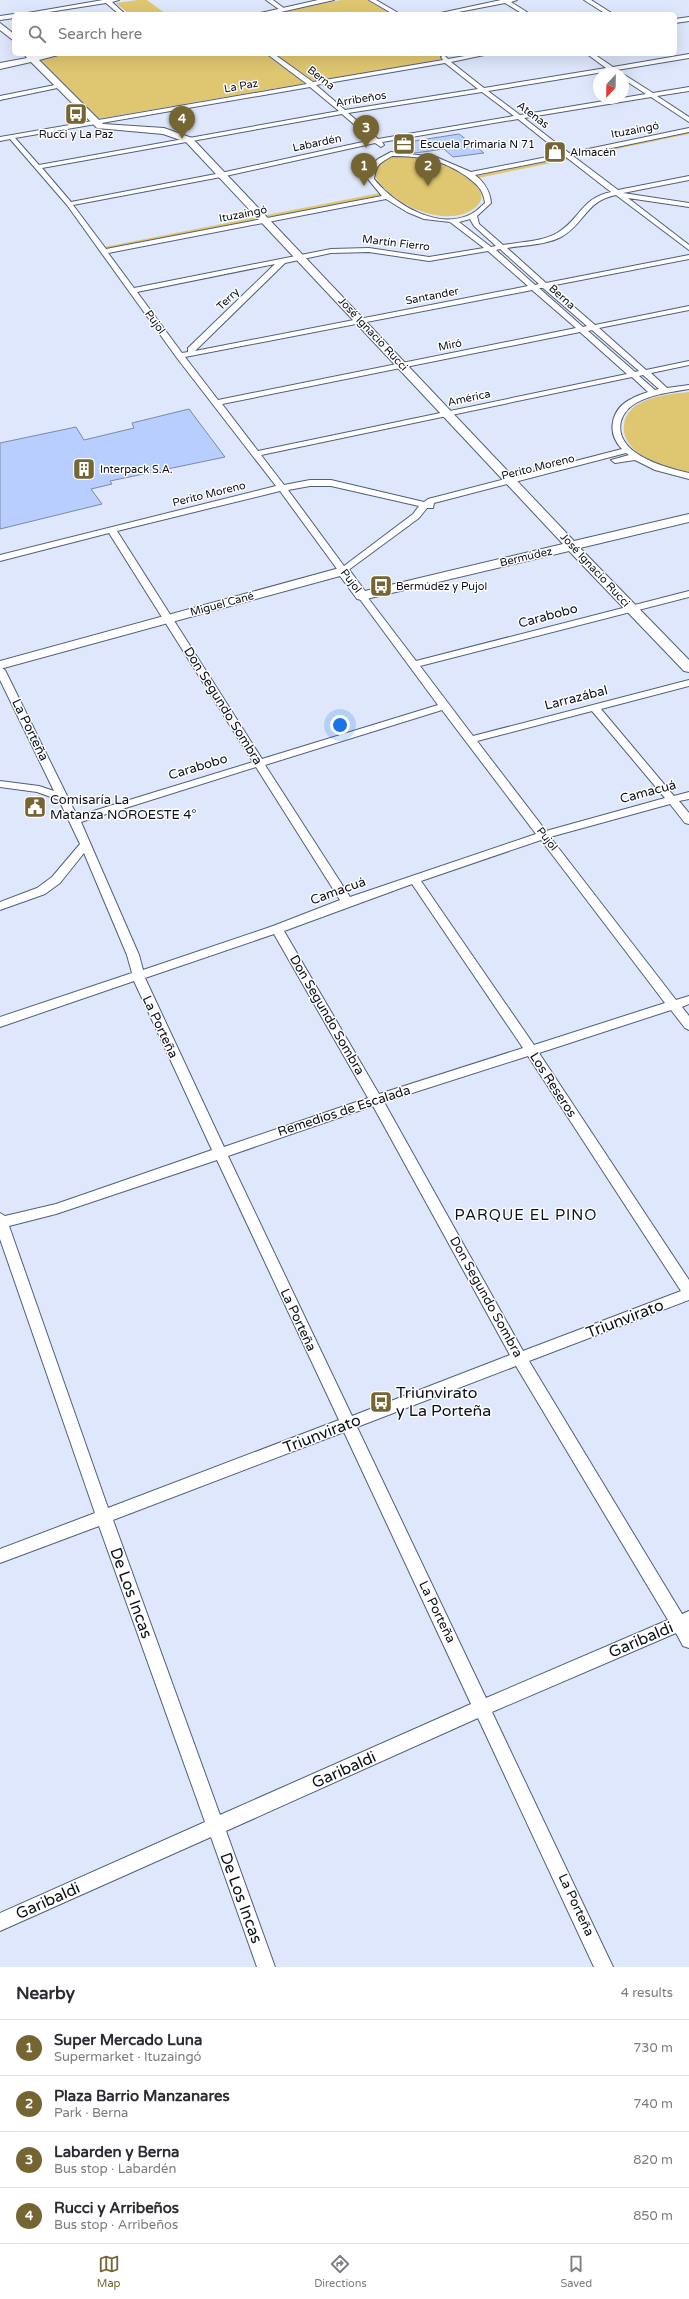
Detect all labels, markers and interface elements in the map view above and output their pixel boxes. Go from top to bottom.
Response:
search box [12,12,677,56]
icon: search [26,23,48,45]
text: Search here [58,25,142,43]
street label: Berna [305,63,337,93]
north arrow [593,68,629,104]
street label: La Paz [223,77,259,95]
street label: Arribeños [335,89,387,109]
street label: Atenas [515,99,551,131]
bus stop icon: Rucci y La Paz [63,101,89,127]
pin: 4 [169,106,195,139]
pin: 3 [353,115,379,148]
street label: Ituzaingó [610,119,660,141]
place label: Rucci y La Paz [39,128,114,141]
street label: Labardén [291,131,343,155]
office icon: Escuela Primaria N 71 [391,131,417,157]
place label: Escuela Primaria N 71 [420,138,535,151]
shop icon: Almacén [542,139,568,165]
place label: Almacén [570,146,616,159]
pin: 1 [351,153,377,186]
pin: 2 [415,153,441,186]
street label: Ituzaingó [218,203,268,225]
street label: Martín Fierro [361,232,431,254]
street label: Berna [546,282,578,312]
street label: Santander [404,284,461,308]
street label: Terry [214,285,242,313]
street label: José Ignacio Rucci [335,294,411,374]
street label: Pujol [142,308,168,336]
street label: Miró [437,336,463,354]
street label: América [446,387,492,409]
street label: Perito Moreno [500,452,576,482]
building icon: Interpack S.A. [71,456,97,482]
place label: Interpack S.A. [100,463,173,476]
street label: Perito Moreno [171,479,247,509]
street label: José Ignacio Rucci [557,530,633,610]
street label: Bermúdez [499,545,554,569]
street label: Pujol [338,567,364,595]
bus stop icon: Bermúdez y Pujol [368,573,394,599]
place label: Bermúdez y Pujol [396,580,487,593]
street label: Miguel Cané [189,589,255,619]
street label: Carabobo [517,600,580,632]
street label: Don Segundo Sombra [180,644,266,768]
street label: Larrazábal [543,682,609,714]
street label: La Porteña [8,696,52,764]
your location [330,715,350,735]
street label: Carabobo [167,750,230,784]
street label: Camacuá [618,777,678,807]
place label: Comisaría La Matanza NOROESTE 4° [50,792,196,823]
public building icon: Comisaría La Matanza NOROESTE 4° [22,794,48,820]
street label: Pujol [534,825,560,853]
street label: Camacuá [308,874,368,908]
street label: Don Segundo Sombra [286,952,368,1078]
street label: La Porteña [139,993,181,1061]
street label: Los Reseros [526,1050,580,1120]
street label: Remedios de Escalada [276,1082,412,1140]
district label: PARQUE EL PINO [454,1206,598,1224]
street label: Don Segundo Sombra [446,1234,526,1360]
street label: La Porteña [277,1286,319,1354]
street label: Triunvirato [583,1295,667,1343]
place label: Triunvirato y La Porteña [396,1383,491,1421]
bus stop icon: Triunvirato y La Porteña [368,1389,394,1415]
street label: Triunvirato [280,1410,364,1458]
street label: De Los Incas [105,1545,157,1641]
street label: La Porteña [415,1578,459,1646]
street label: Garibaldi [606,1617,676,1663]
street label: Garibaldi [309,1747,379,1793]
street label: De Los Incas [215,1850,267,1946]
street label: La Porteña [555,1871,597,1939]
street label: Garibaldi [13,1878,83,1924]
text: Nearby [16,1983,75,2004]
text: 4 results [621,1985,673,2001]
text: Super Mercado Luna [54,2031,202,2049]
text: 1 [25,2040,33,2056]
text: 730 m [633,2040,673,2056]
text: Supermarket · Ituzaingó [54,2049,202,2065]
text: Plaza Barrio Manzanares [54,2087,230,2105]
text: 2 [25,2096,33,2112]
text: 740 m [633,2096,673,2112]
text: Park · Berna [54,2105,128,2121]
text: Labarden y Berna [54,2143,180,2161]
text: 3 [25,2152,33,2168]
text: 820 m [633,2152,673,2168]
text: Bus stop · Labardén [54,2161,176,2177]
text: Rucci y Arribeños [54,2199,179,2217]
text: 4 [25,2208,33,2224]
text: 850 m [633,2208,673,2224]
text: Bus stop · Arribeños [54,2217,178,2233]
tab: Map [97,2253,121,2290]
tab: Directions [314,2253,367,2290]
tab: Saved [560,2253,592,2290]

